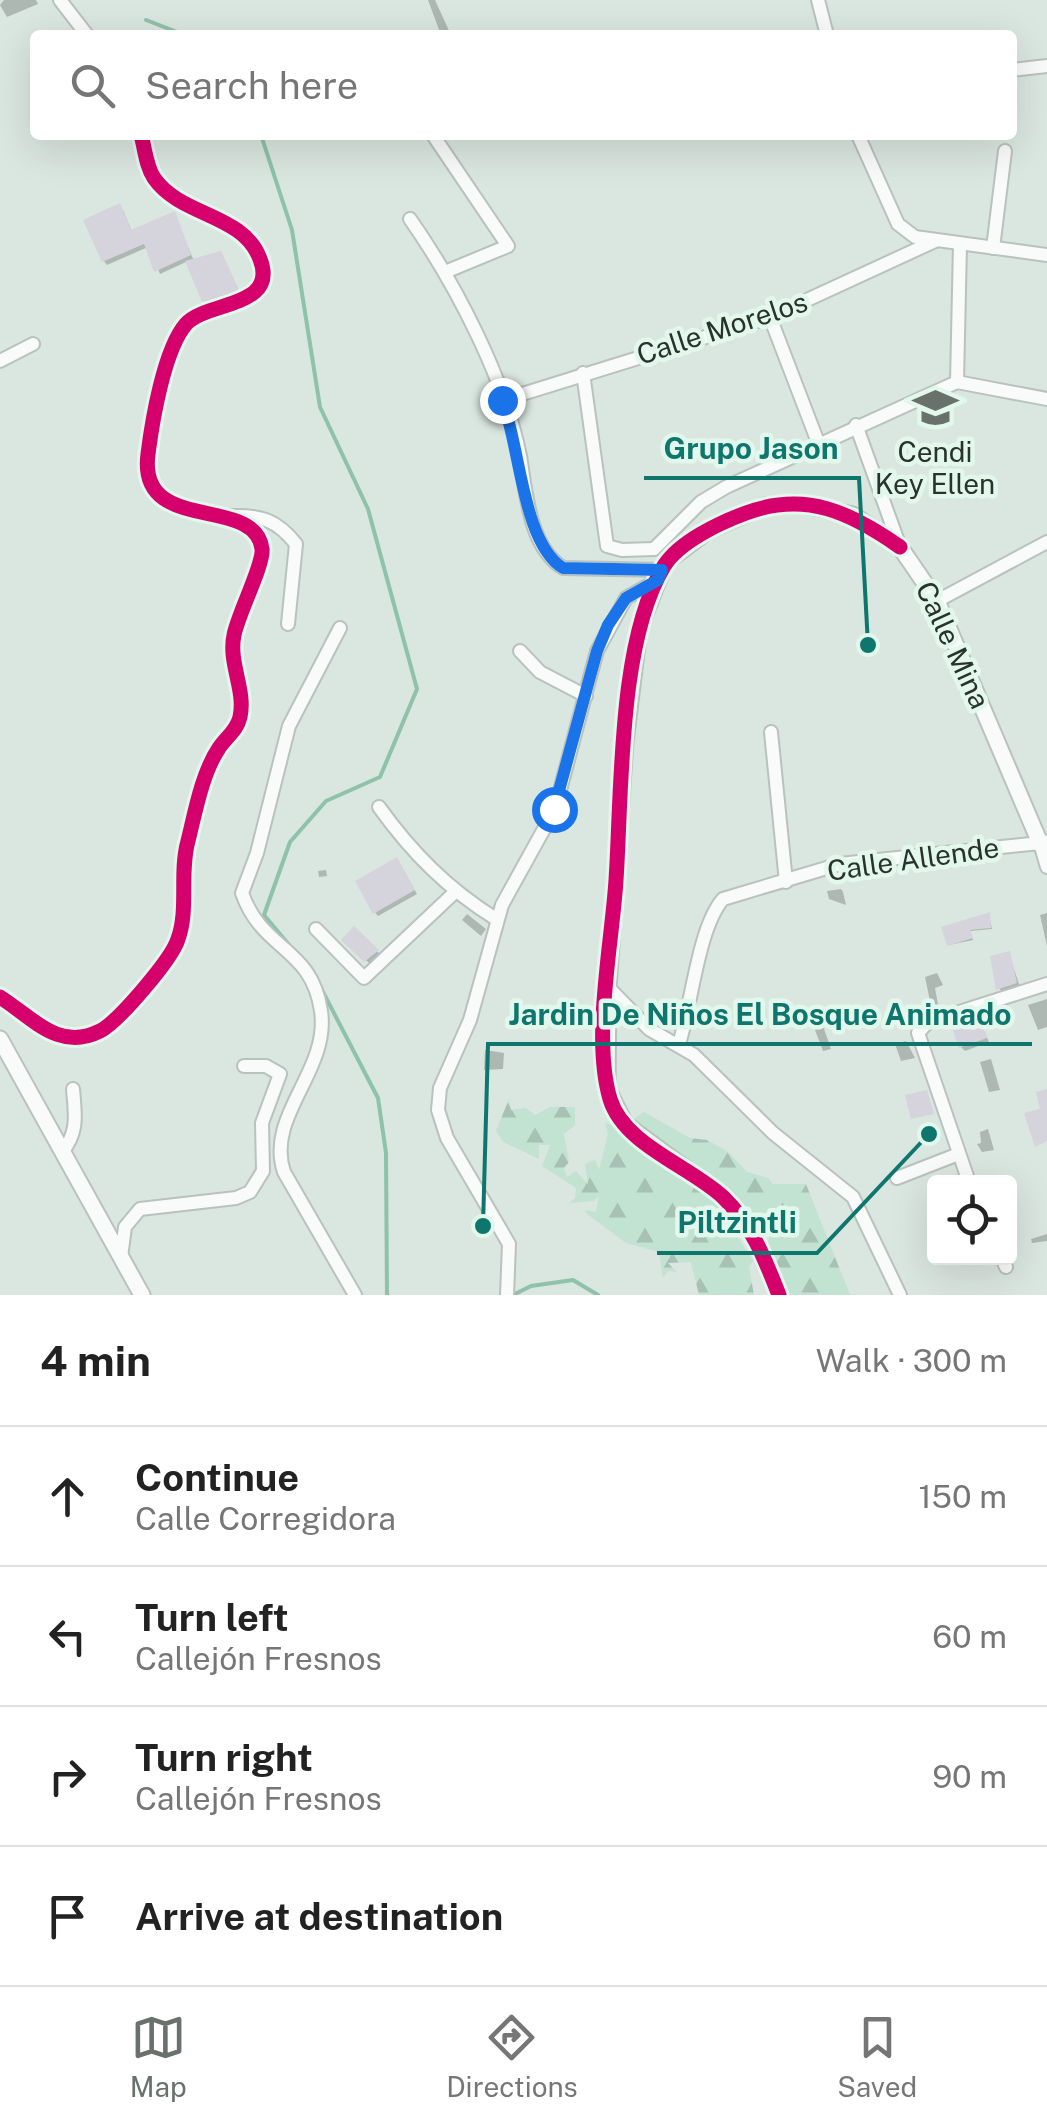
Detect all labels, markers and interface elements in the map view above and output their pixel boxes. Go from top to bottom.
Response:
search box [30,30,1017,140]
icon: search [65,58,120,113]
text: Search here [145,63,358,108]
street label: Calle Morelos [632,284,811,371]
route end [480,378,526,424]
school or university icon: Cendi Key Ellen [911,383,959,431]
callout: Grupo Jason [644,418,859,478]
text: Grupo Jason [664,430,839,466]
place label: Cendi Key Ellen [875,435,995,500]
street label: Calle Mina [910,576,997,714]
route start [532,787,578,833]
street label: Calle Allende [825,830,1001,887]
callout: Jardin De Niños El Bosque Animado [488,984,1032,1044]
text: Jardin De Niños El Bosque Animado [508,996,1012,1032]
map controls [927,1175,1017,1265]
button: locate [927,1175,1017,1265]
callout: Piltzintli [657,1193,817,1253]
text: Piltzintli [677,1204,797,1240]
text: 4 min [40,1336,151,1385]
text: Walk · 300 m [816,1342,1007,1379]
text: Continue [135,1455,299,1500]
icon: ahead [40,1469,95,1524]
text: 150 m [918,1478,1007,1515]
text: Calle Corregidora [135,1500,396,1537]
text: Turn left [135,1595,289,1640]
icon: left [40,1609,95,1664]
text: 60 m [932,1618,1007,1655]
text: Callejón Fresnos [135,1640,382,1677]
text: Turn right [135,1735,313,1780]
icon: right [40,1749,95,1804]
text: 90 m [932,1758,1007,1795]
text: Callejón Fresnos [135,1780,382,1817]
icon: arrive [40,1889,95,1944]
text: Arrive at destination [135,1894,503,1939]
tab: Map [130,2010,187,2103]
tab: Directions [446,2010,578,2103]
tab: Saved [837,2010,917,2103]

